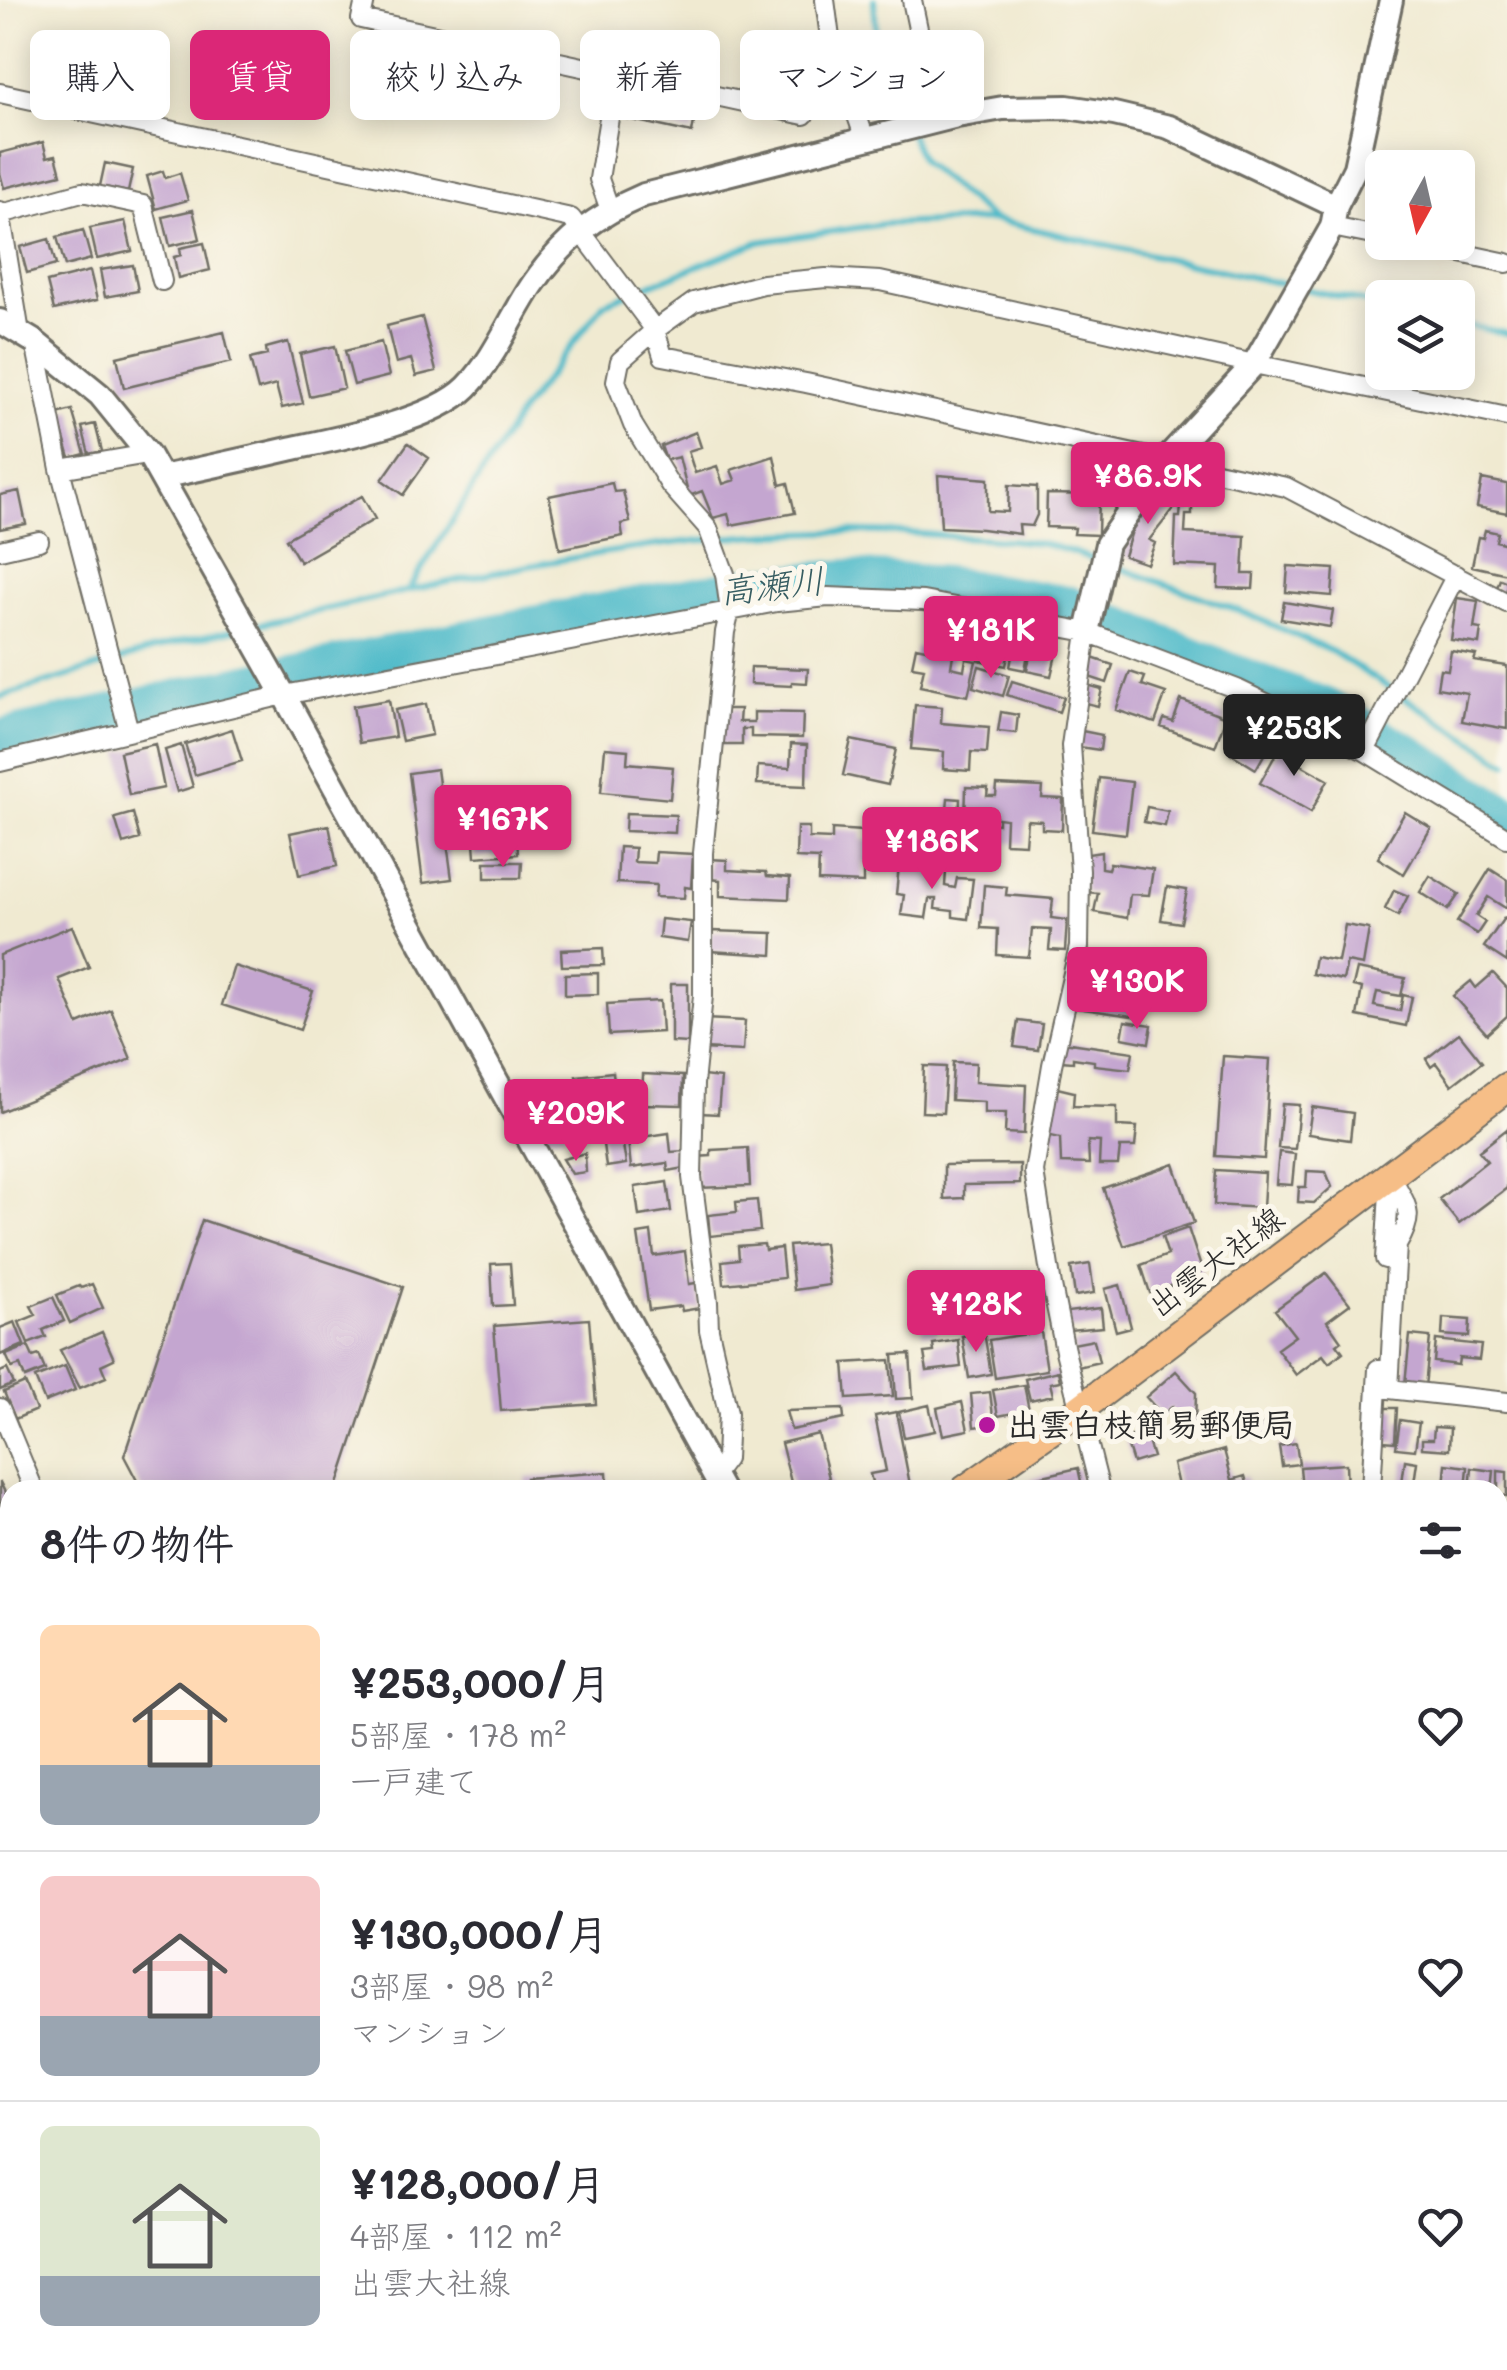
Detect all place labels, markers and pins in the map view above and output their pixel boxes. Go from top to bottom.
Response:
pin: ¥86.9K [1067,442,1229,527]
pin: ¥181K [921,596,1061,681]
pin: ¥253K [1224,694,1364,779]
pin: ¥167K [433,785,573,870]
pin: ¥186K [862,807,1002,892]
pin: ¥130K [1067,947,1207,1032]
pin: ¥209K [506,1079,646,1164]
pin: ¥128K [906,1270,1046,1355]
place label: 出雲白枝簡易郵便局 [1007,1402,1295,1444]
marker: 出雲白枝簡易郵便局 [976,1414,998,1436]

